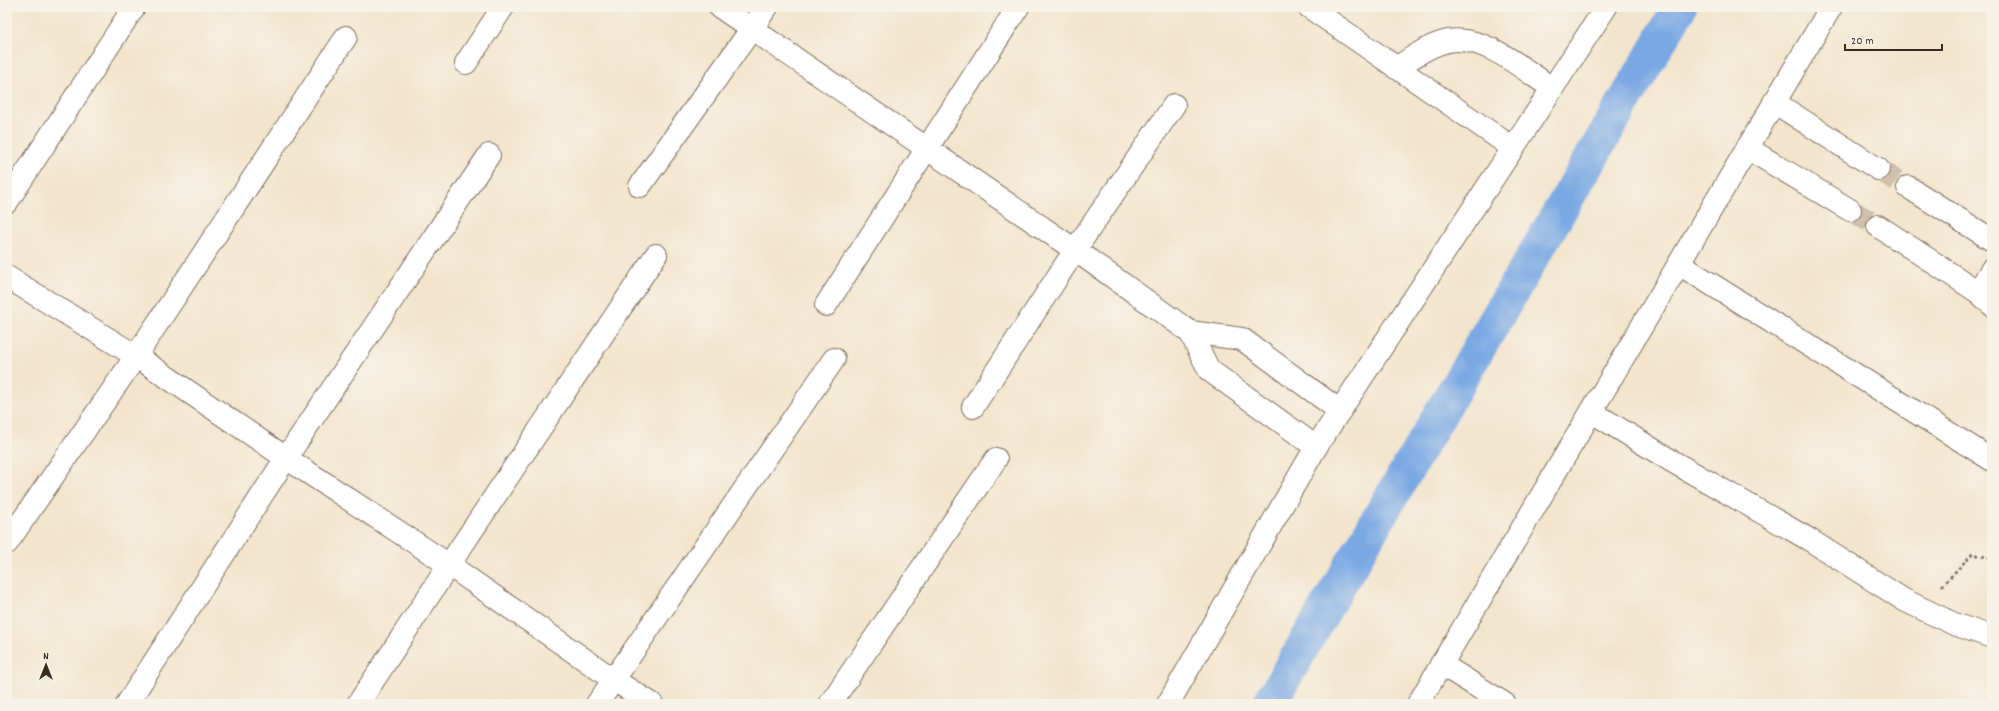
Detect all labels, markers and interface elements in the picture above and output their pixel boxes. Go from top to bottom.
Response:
scale bar [1845,26,1942,52]
text: 20 m [1851,33,1874,50]
north arrow [26,645,66,685]
text: N [43,649,49,665]

